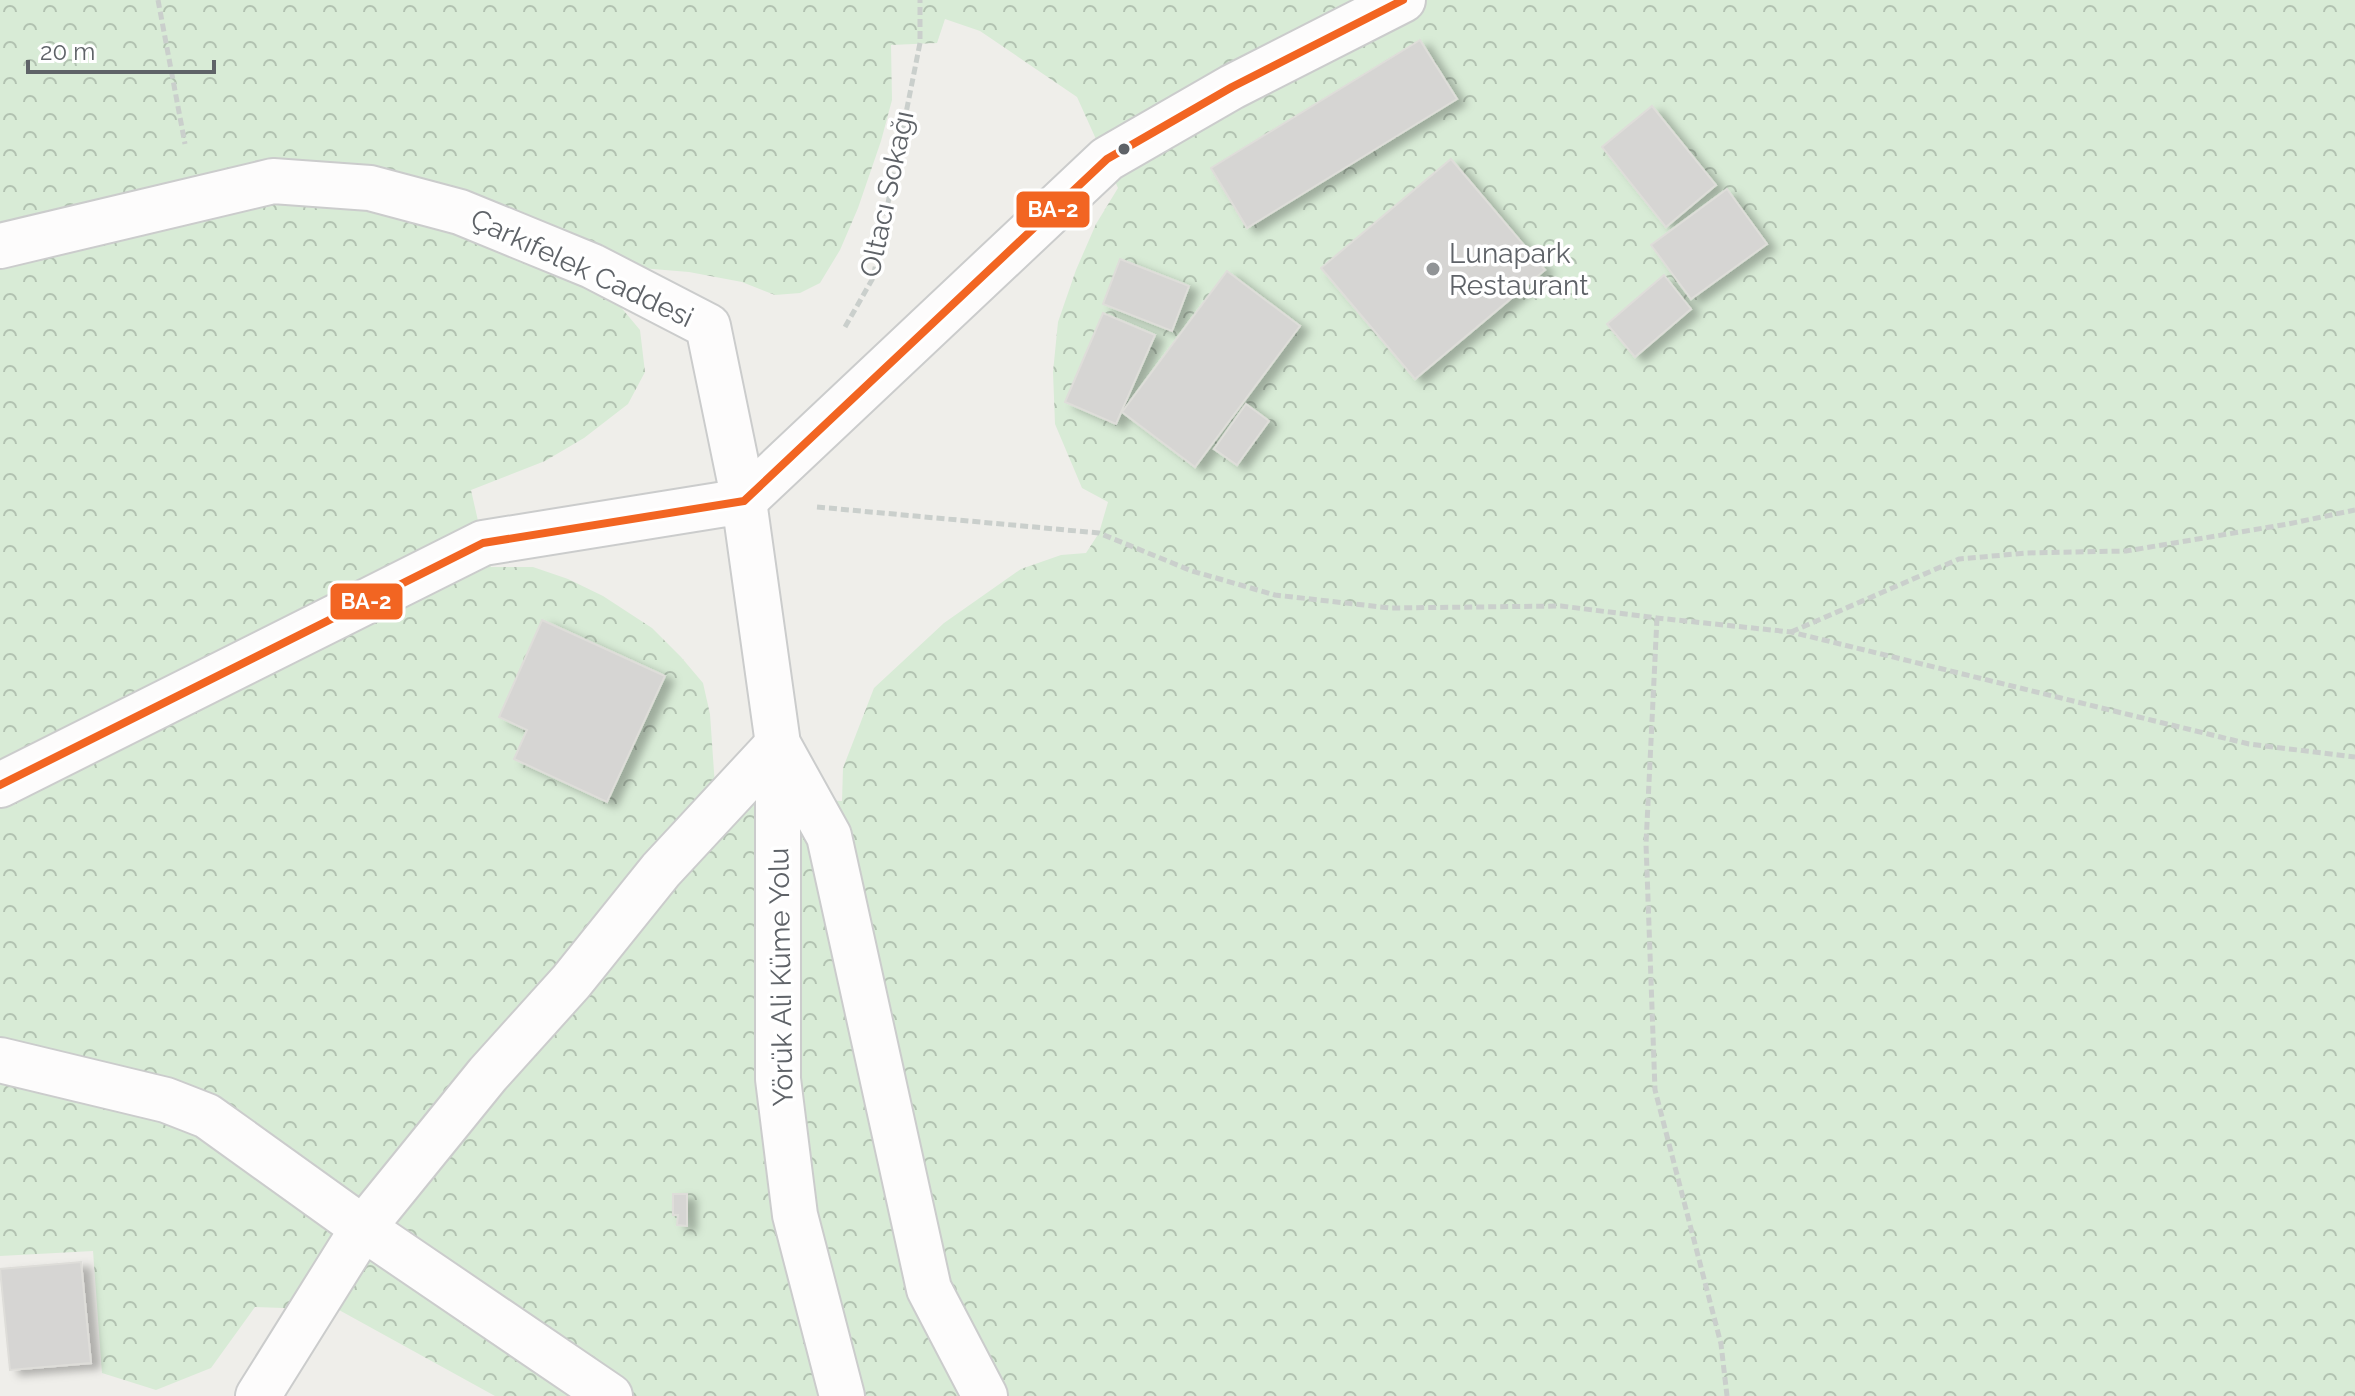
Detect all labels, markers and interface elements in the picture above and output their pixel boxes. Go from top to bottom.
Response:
scale bar [28,24,214,74]
text: 20 m [40,37,95,66]
street label: Oltacı Sokağı [853,108,921,280]
unlabelled marker [1116,141,1132,157]
line badge: BA-2 [1015,190,1091,229]
text: BA-2 [1028,196,1079,222]
street label: Çarkıfelek Caddesi [465,202,699,334]
place label: Lunapark Restaurant [1449,237,1589,302]
marker: Lunapark Restaurant [1424,260,1442,278]
line badge: BA-2 [329,582,404,621]
text: BA-2 [341,588,392,614]
street label: Yörük Ali Küme Yolu [762,847,800,1107]

